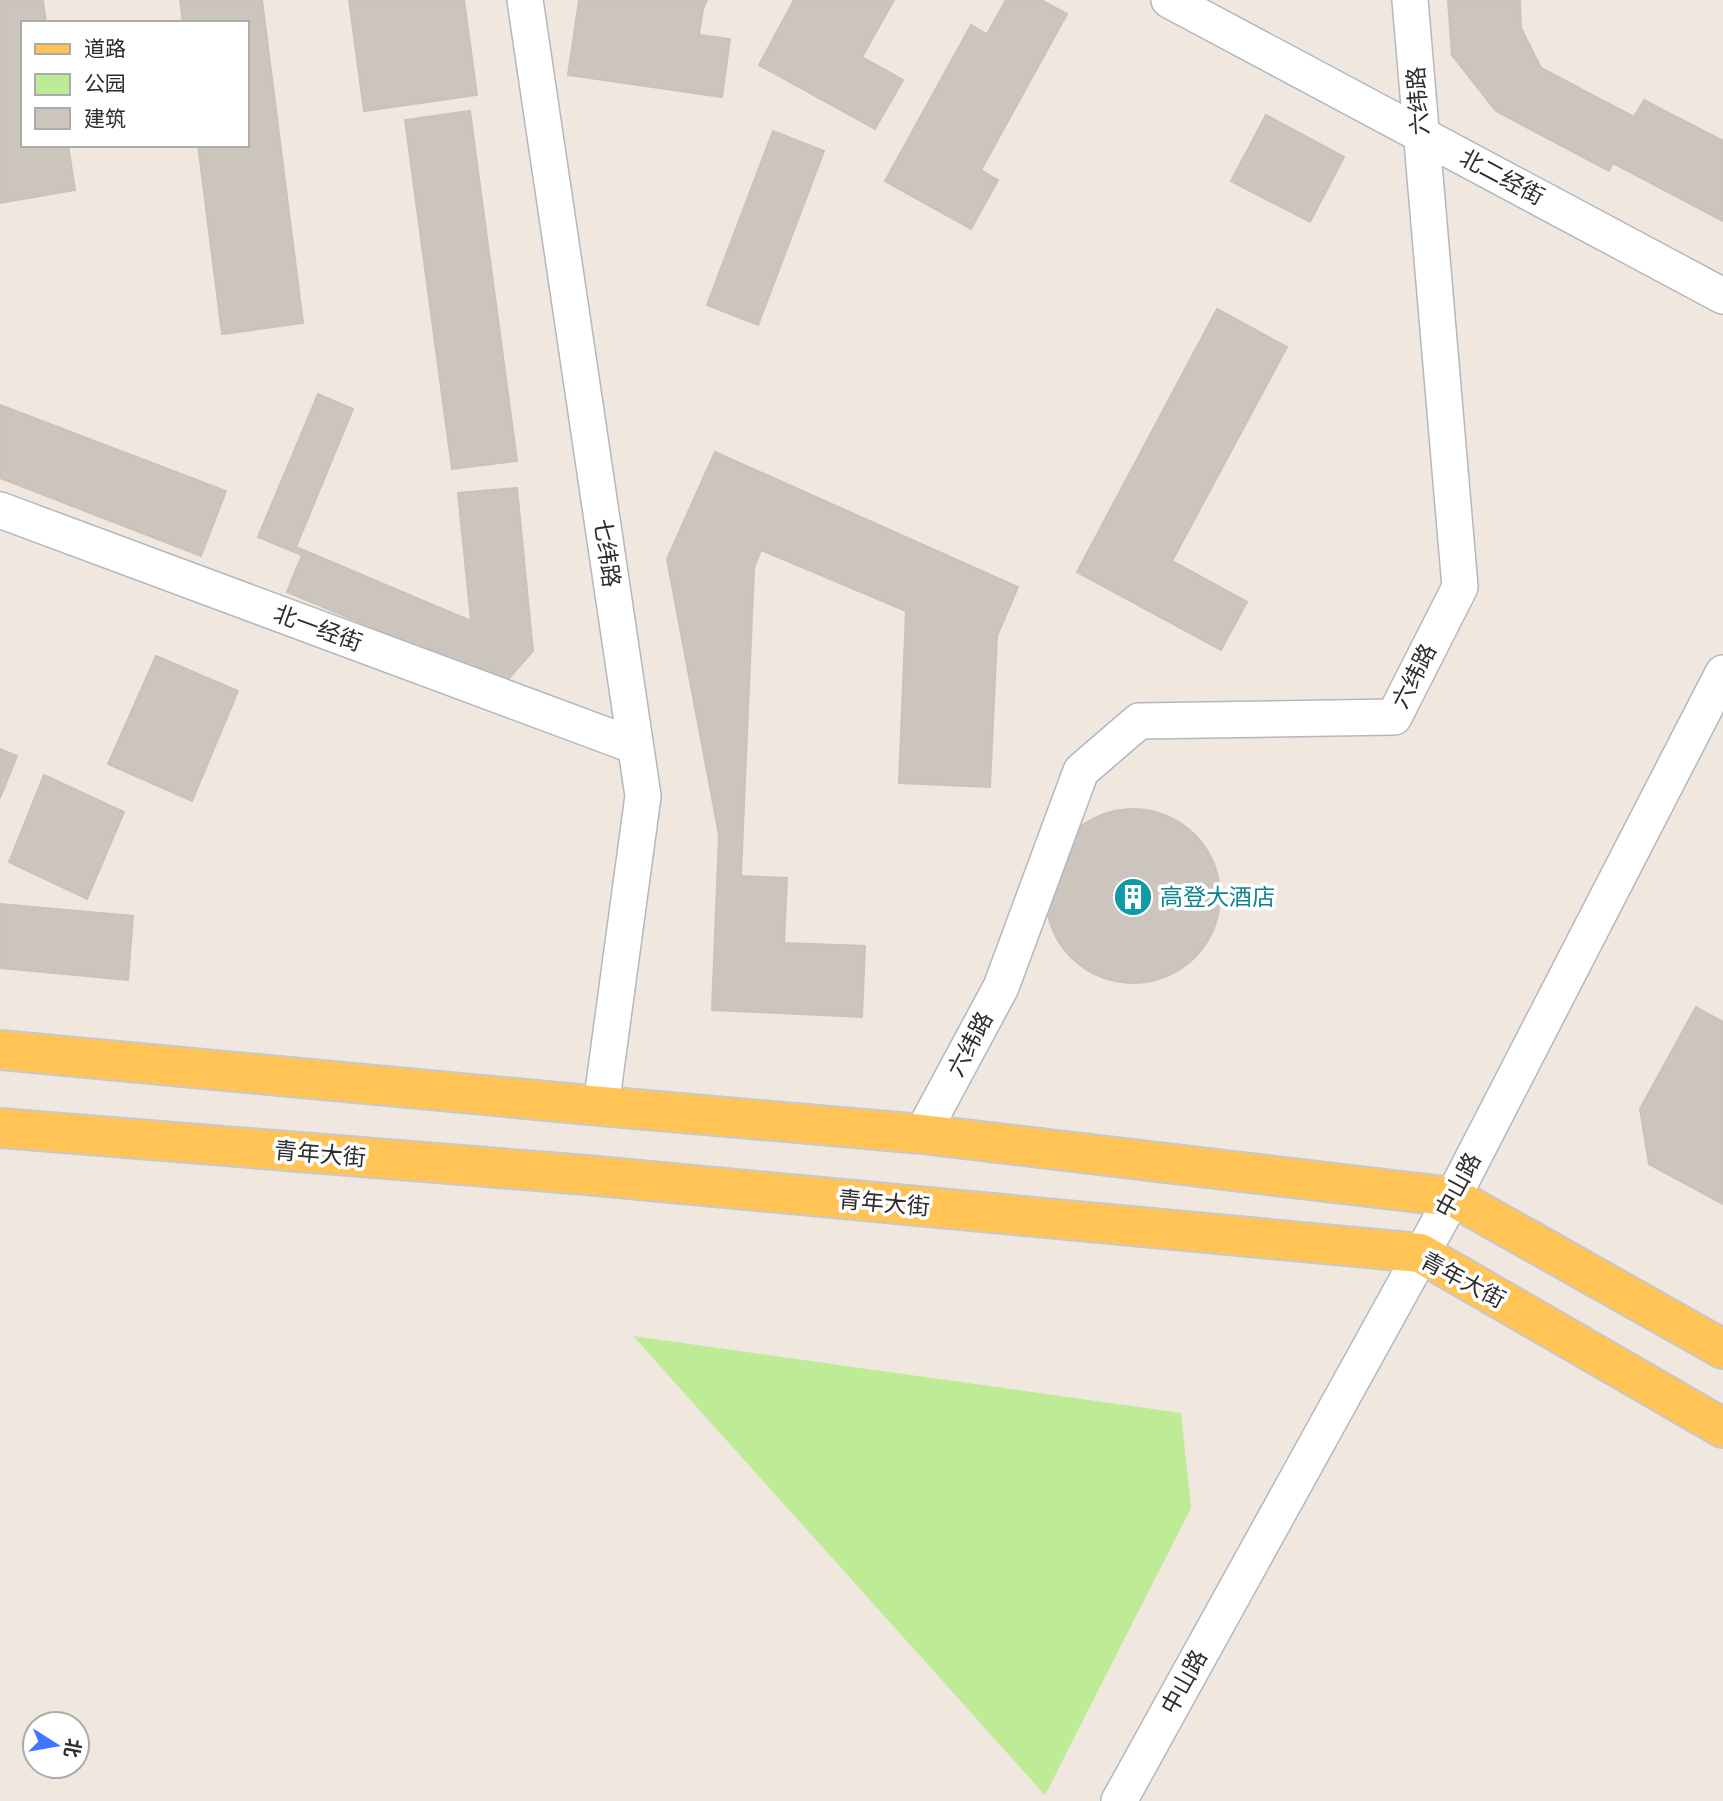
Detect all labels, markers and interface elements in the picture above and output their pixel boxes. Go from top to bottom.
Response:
legend [21,21,248,147]
text: 道路 [84,36,126,61]
street label: 六纬路 [1402,66,1434,136]
text: 公园 [84,71,126,96]
text: 建筑 [84,106,126,131]
street label: 北二经街 [1455,143,1549,211]
street label: 七纬路 [588,517,626,589]
street label: 北一经街 [270,599,366,657]
street label: 六纬路 [1386,639,1442,713]
building icon: 高登大酒店 [1112,876,1154,918]
place label: 高登大酒店 [1160,883,1275,911]
street label: 六纬路 [941,1007,999,1081]
street label: 青年大街 [273,1136,367,1172]
street label: 中山路 [1429,1148,1487,1222]
street label: 青年大街 [837,1185,931,1221]
street label: 青年大街 [1416,1246,1510,1314]
street label: 中山路 [1155,1645,1213,1719]
north arrow [21,1710,91,1780]
text: 北 [59,1737,85,1760]

